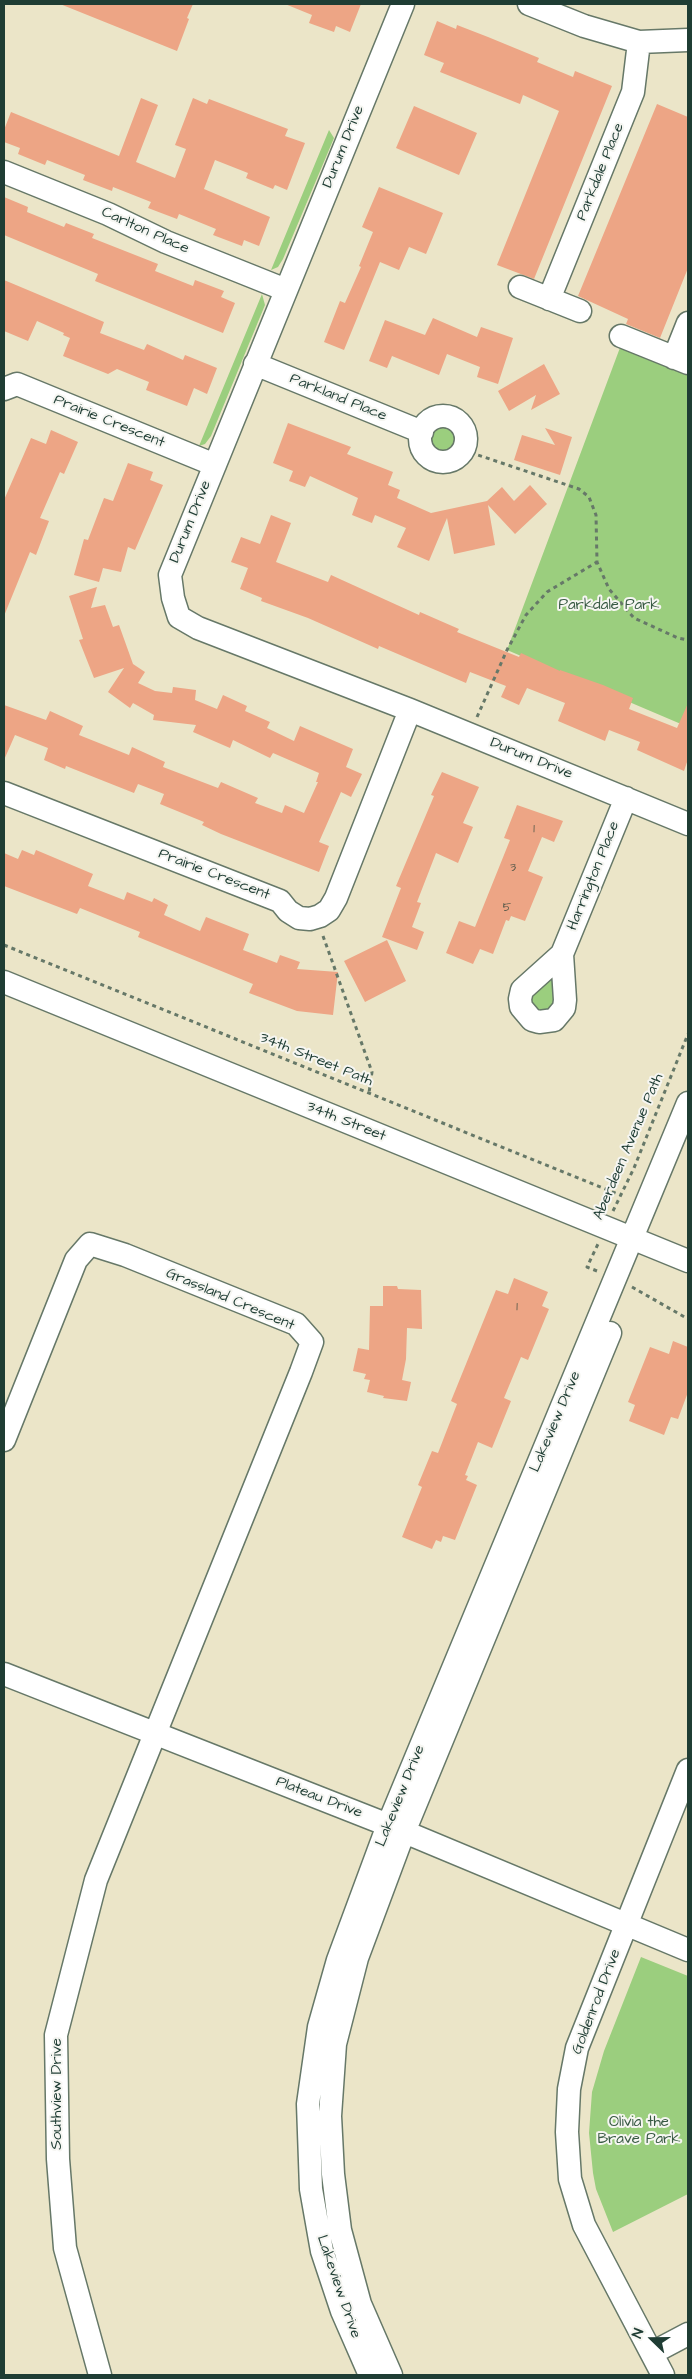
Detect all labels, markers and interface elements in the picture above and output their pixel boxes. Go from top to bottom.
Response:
street label: Durum Drive [319,103,369,191]
street label: Parkdale Place [573,121,629,223]
street label: Carlton Place [98,204,192,258]
street label: Parkland Place [287,370,389,426]
street label: Prairie Crescent [51,392,167,452]
street label: Durum Drive [166,478,216,566]
park label: Parkdale Park [558,597,660,615]
street label: Durum Drive [487,734,575,784]
street label: Harrington Place [564,819,624,933]
house number: 1 [533,822,535,836]
street label: Prairie Crescent [156,845,272,905]
house number: 3 [510,861,516,875]
house number: 5 [503,901,511,915]
street label: 34th Street Path [257,1029,375,1091]
street label: Aberdeen Avenue Path [590,1071,668,1223]
street label: 34th Street [304,1098,388,1146]
street label: Grassland Crescent [163,1265,297,1335]
house number: 1 [516,1300,518,1314]
street label: Lakeview Drive [527,1369,585,1475]
street label: Lakeview Drive [372,1743,430,1849]
street label: Plateau Drive [273,1773,365,1823]
street label: Goldenrod Drive [569,1947,625,2057]
street label: Southview Drive [49,2038,67,2150]
park label: Olivia the Brave Park [597,2114,681,2149]
street label: Lakeview Drive [312,2233,364,2341]
north arrow [627,2314,677,2364]
text: N [627,2326,649,2341]

